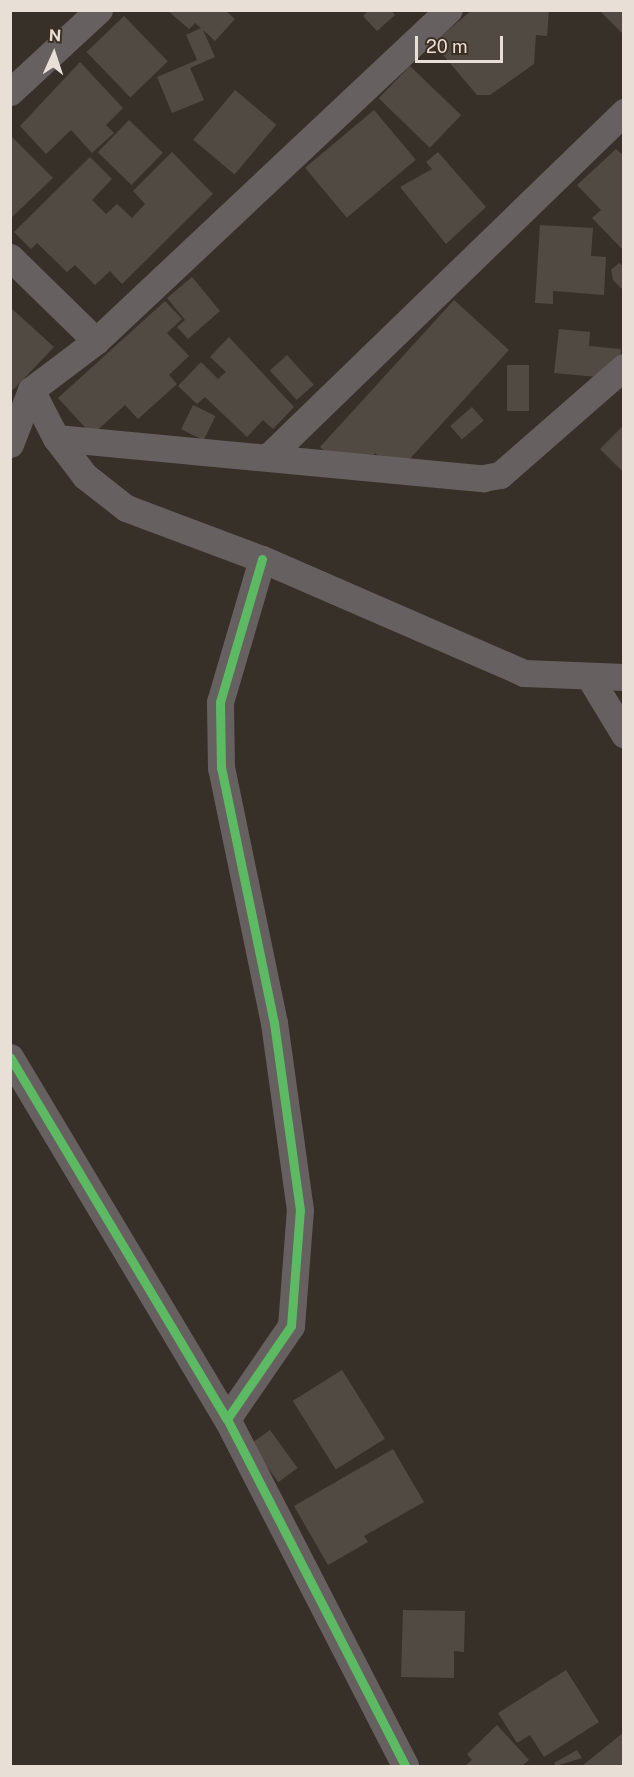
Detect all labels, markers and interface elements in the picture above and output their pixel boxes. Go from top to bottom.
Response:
north arrow [24,24,84,84]
scale bar [418,24,506,62]
text: N [48,26,62,45]
text: 20 m [426,36,468,57]

